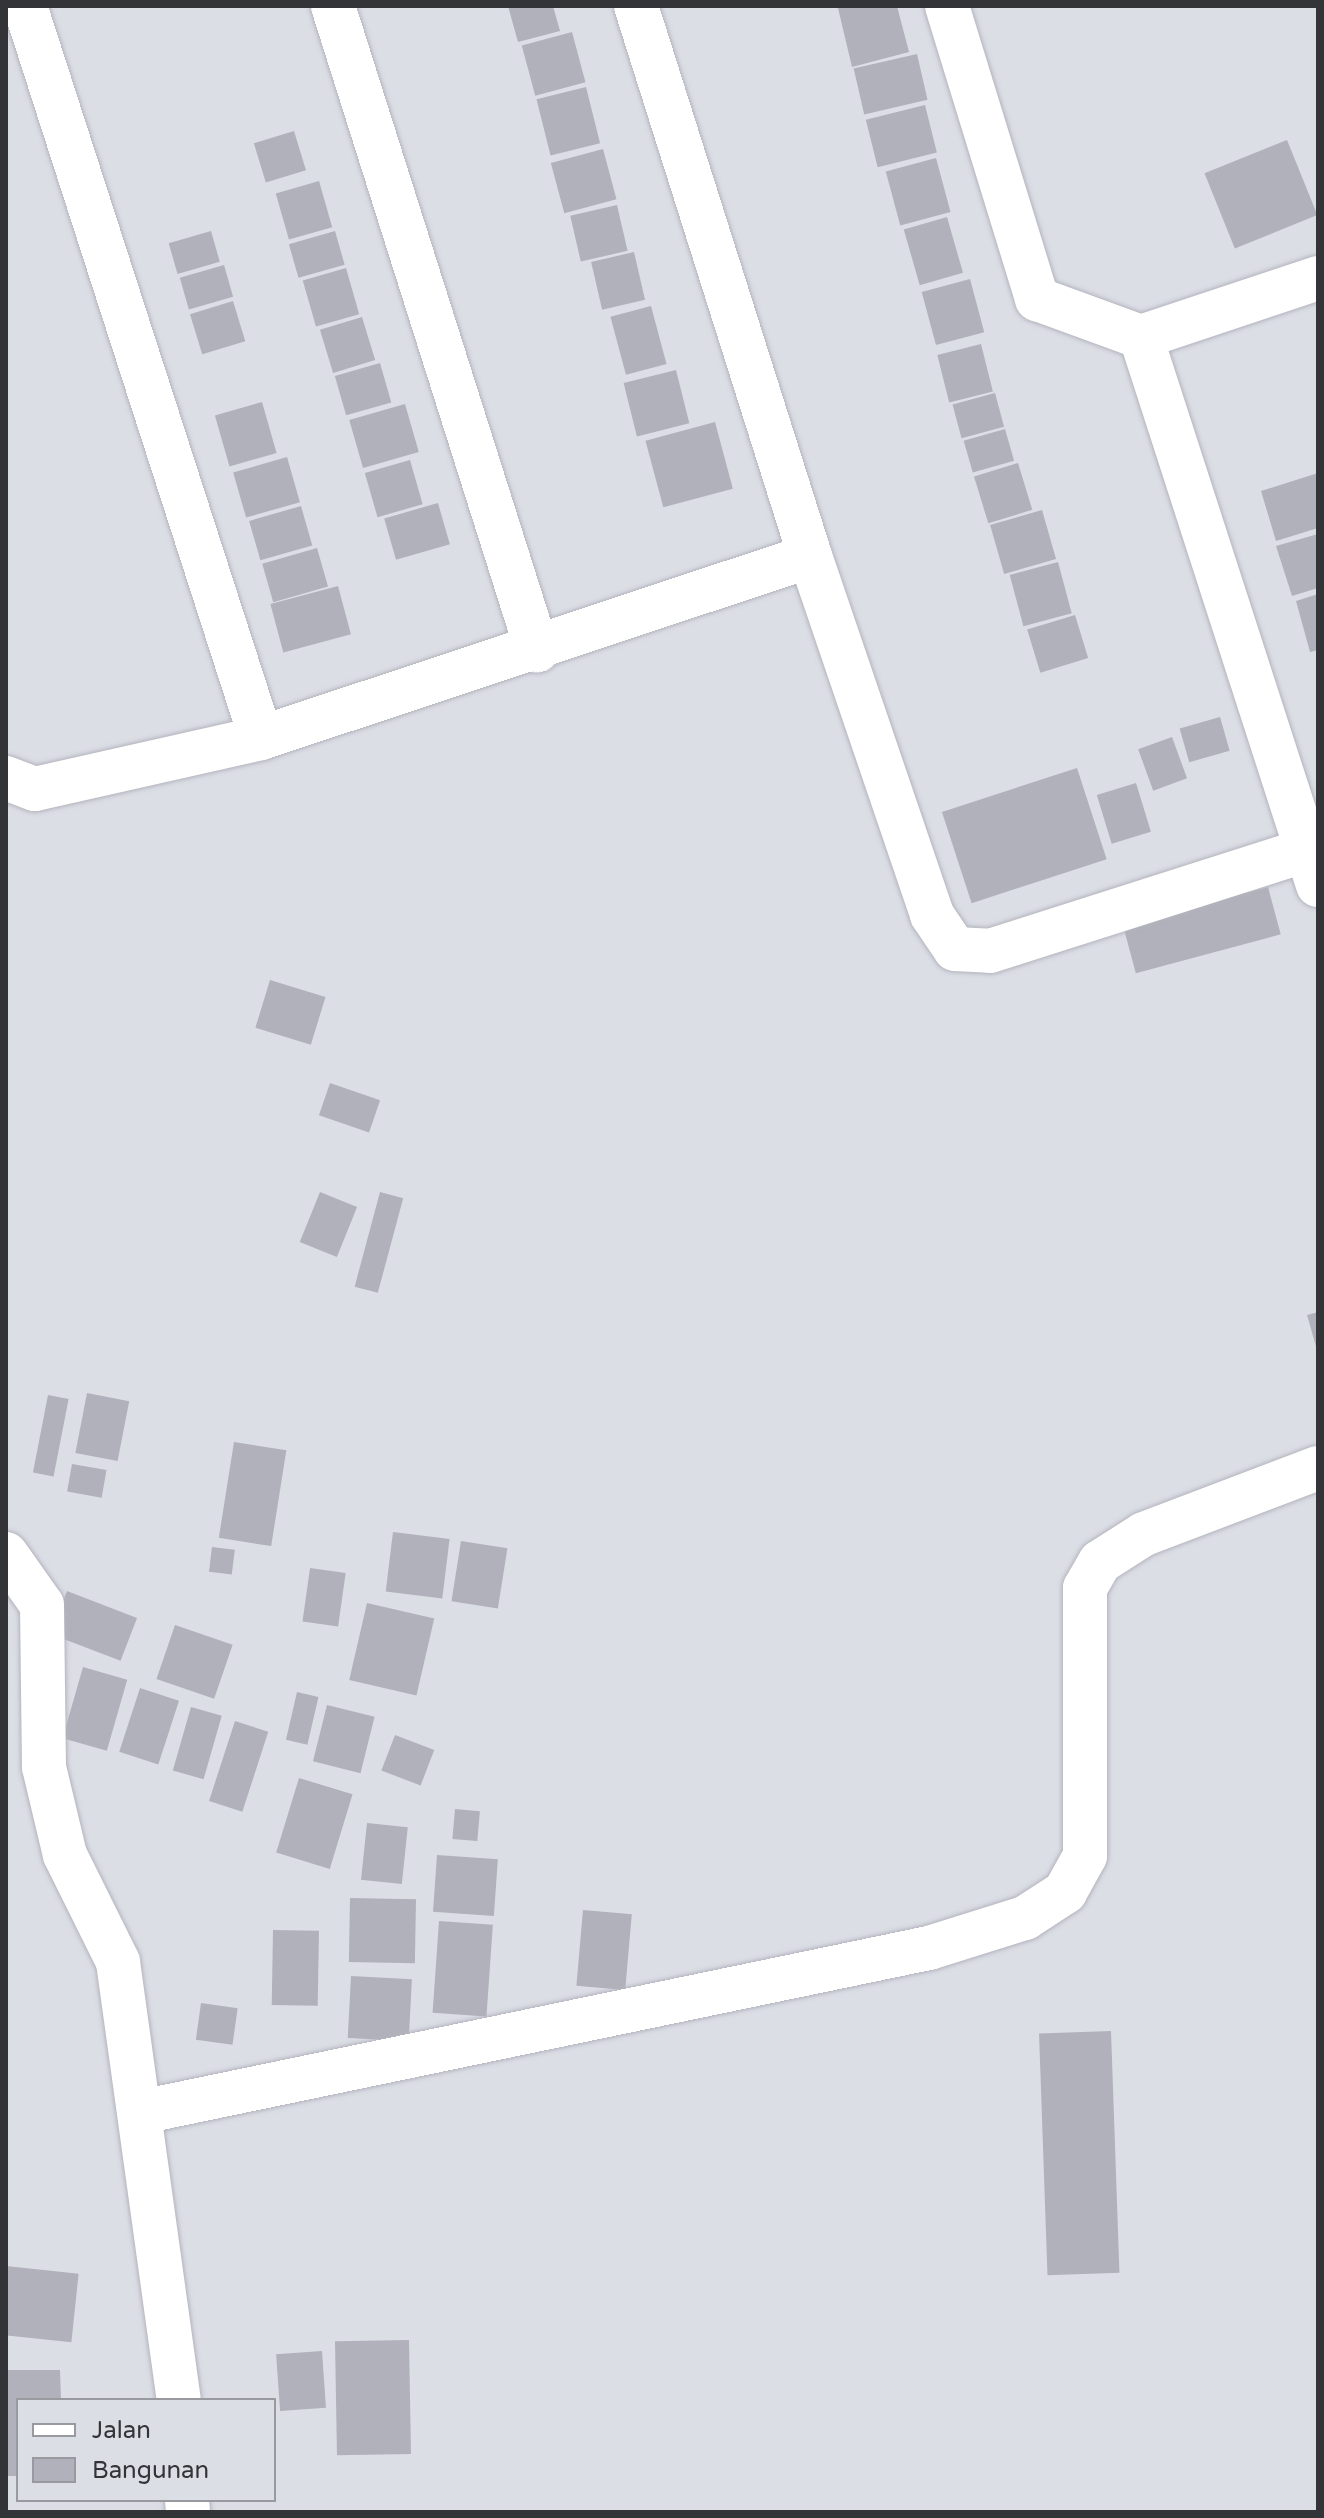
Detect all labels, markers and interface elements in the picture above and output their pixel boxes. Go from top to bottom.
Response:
legend [16,2398,276,2502]
text: Jalan [92,2416,151,2445]
text: Bangunan [92,2456,209,2485]

